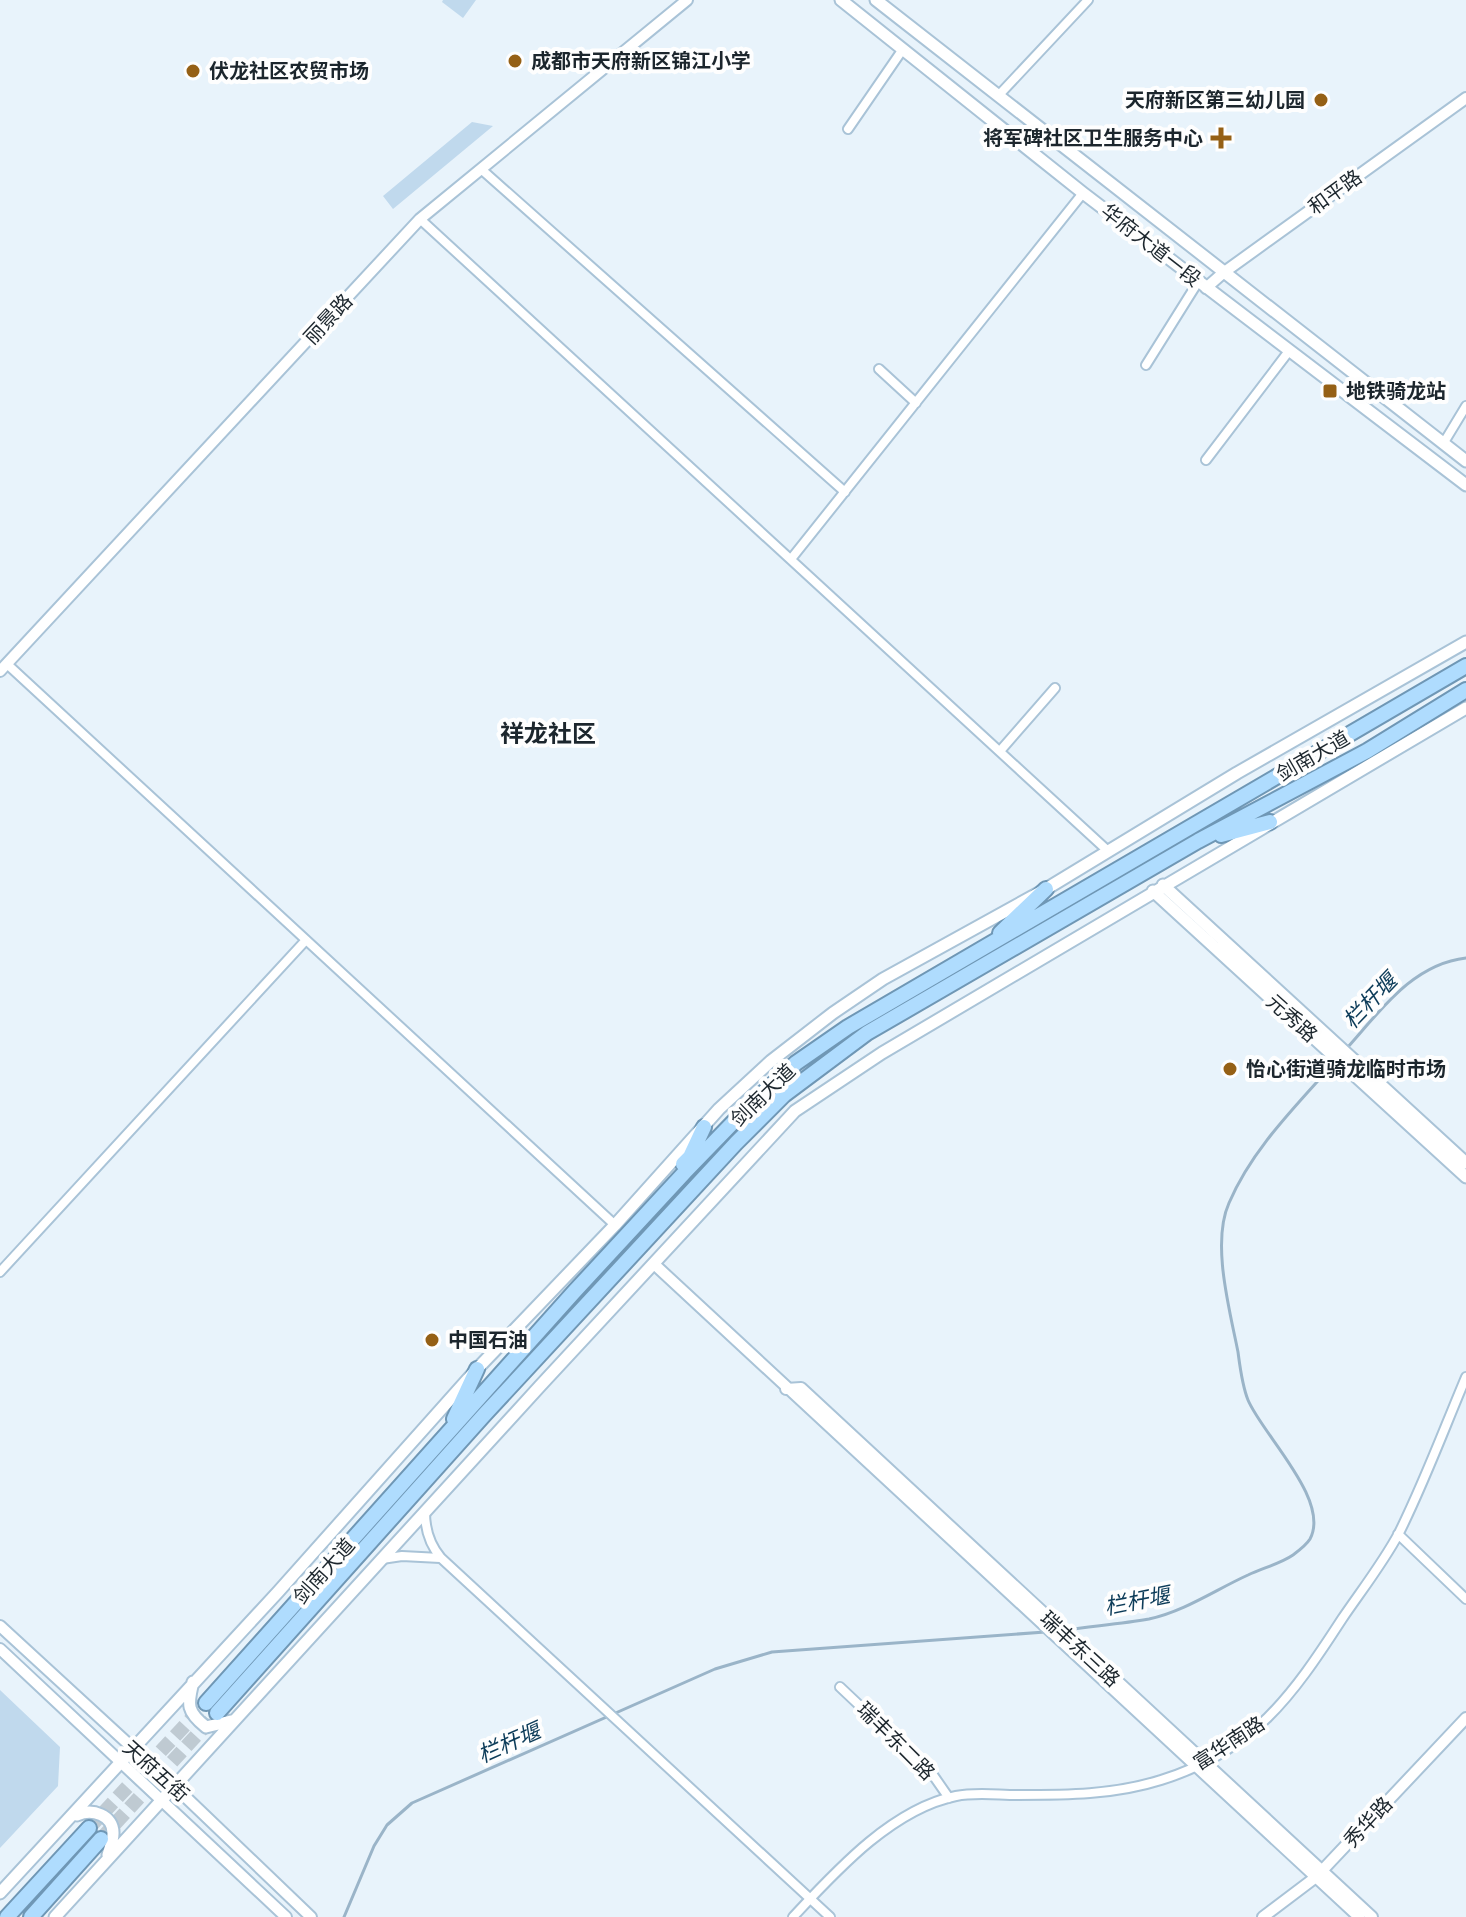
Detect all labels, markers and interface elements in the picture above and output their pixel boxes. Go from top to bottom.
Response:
place label: 成都市天府新区锦江小学 [531,49,751,73]
marker: 成都市天府新区锦江小学 [506,52,524,70]
place label: 伏龙社区农贸市场 [209,59,369,83]
marker: 伏龙社区农贸市场 [184,62,202,80]
place label: 天府新区第三幼儿园 [1125,88,1305,112]
marker: 天府新区第三幼儿园 [1312,91,1330,109]
place label: 将军碑社区卫生服务中心 [983,126,1203,150]
marker: 将军碑社区卫生服务中心 [1210,127,1232,149]
street label: 和平路 [1304,165,1366,219]
street label: 华府大道一段 [1096,199,1206,291]
street label: 丽景路 [299,289,357,349]
place label: 地铁骑龙站 [1346,379,1446,403]
marker: 地铁骑龙站 [1321,382,1339,400]
district label: 祥龙社区 [500,720,596,748]
street label: 剑南大道 [1272,726,1354,786]
water label: 栏杆堰 [1337,965,1405,1034]
street label: 元秀路 [1262,989,1322,1047]
place label: 怡心街道骑龙临时市场 [1246,1057,1446,1081]
street label: 剑南大道 [726,1059,800,1131]
marker: 怡心街道骑龙临时市场 [1221,1060,1239,1078]
place label: 中国石油 [448,1328,528,1352]
marker: 中国石油 [423,1331,441,1349]
street label: 剑南大道 [288,1533,360,1609]
water label: 栏杆堰 [1102,1581,1176,1621]
street label: 瑞丰东三路 [1035,1606,1125,1692]
street label: 瑞丰东二路 [852,1697,940,1785]
street label: 富华南路 [1189,1711,1269,1775]
water label: 栏杆堰 [473,1716,548,1769]
street label: 天府五街 [118,1735,194,1807]
street label: 秀华路 [1339,1792,1397,1852]

